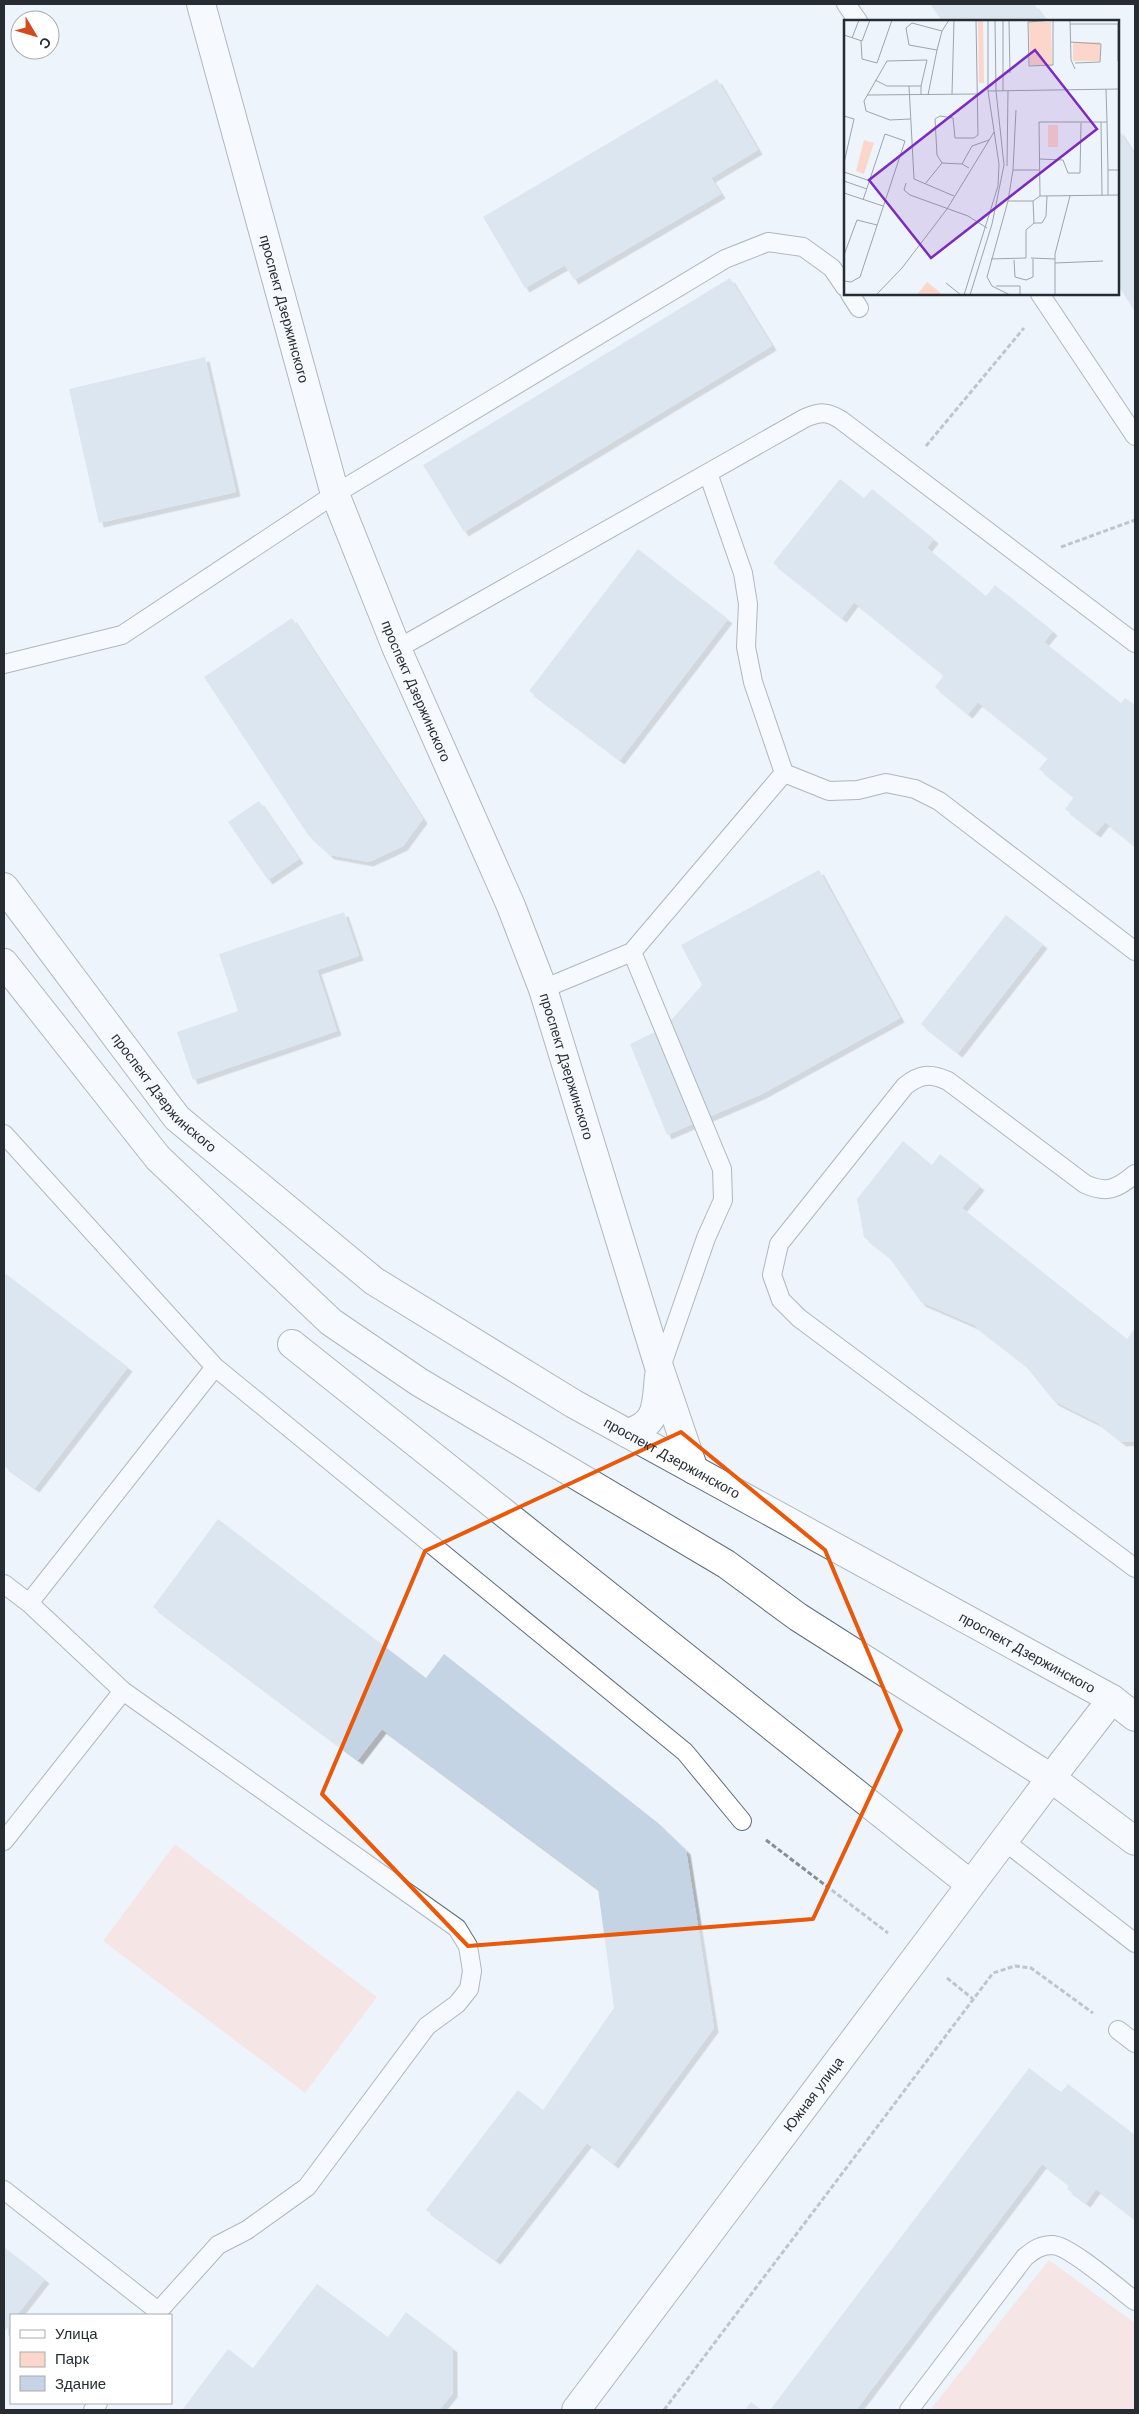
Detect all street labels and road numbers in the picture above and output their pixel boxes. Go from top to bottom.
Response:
street label: проспект Дзержинского [257,233,312,385]
street label: проспект Дзержинского [378,618,454,764]
street label: проспект Дзержинского [537,991,597,1142]
street label: проспект Дзержинского [108,1030,220,1155]
street label: проспект Дзержинского [601,1414,743,1502]
street label: проспект Дзержинского [956,1609,1098,1696]
street label: Южная улица [780,2054,847,2135]

